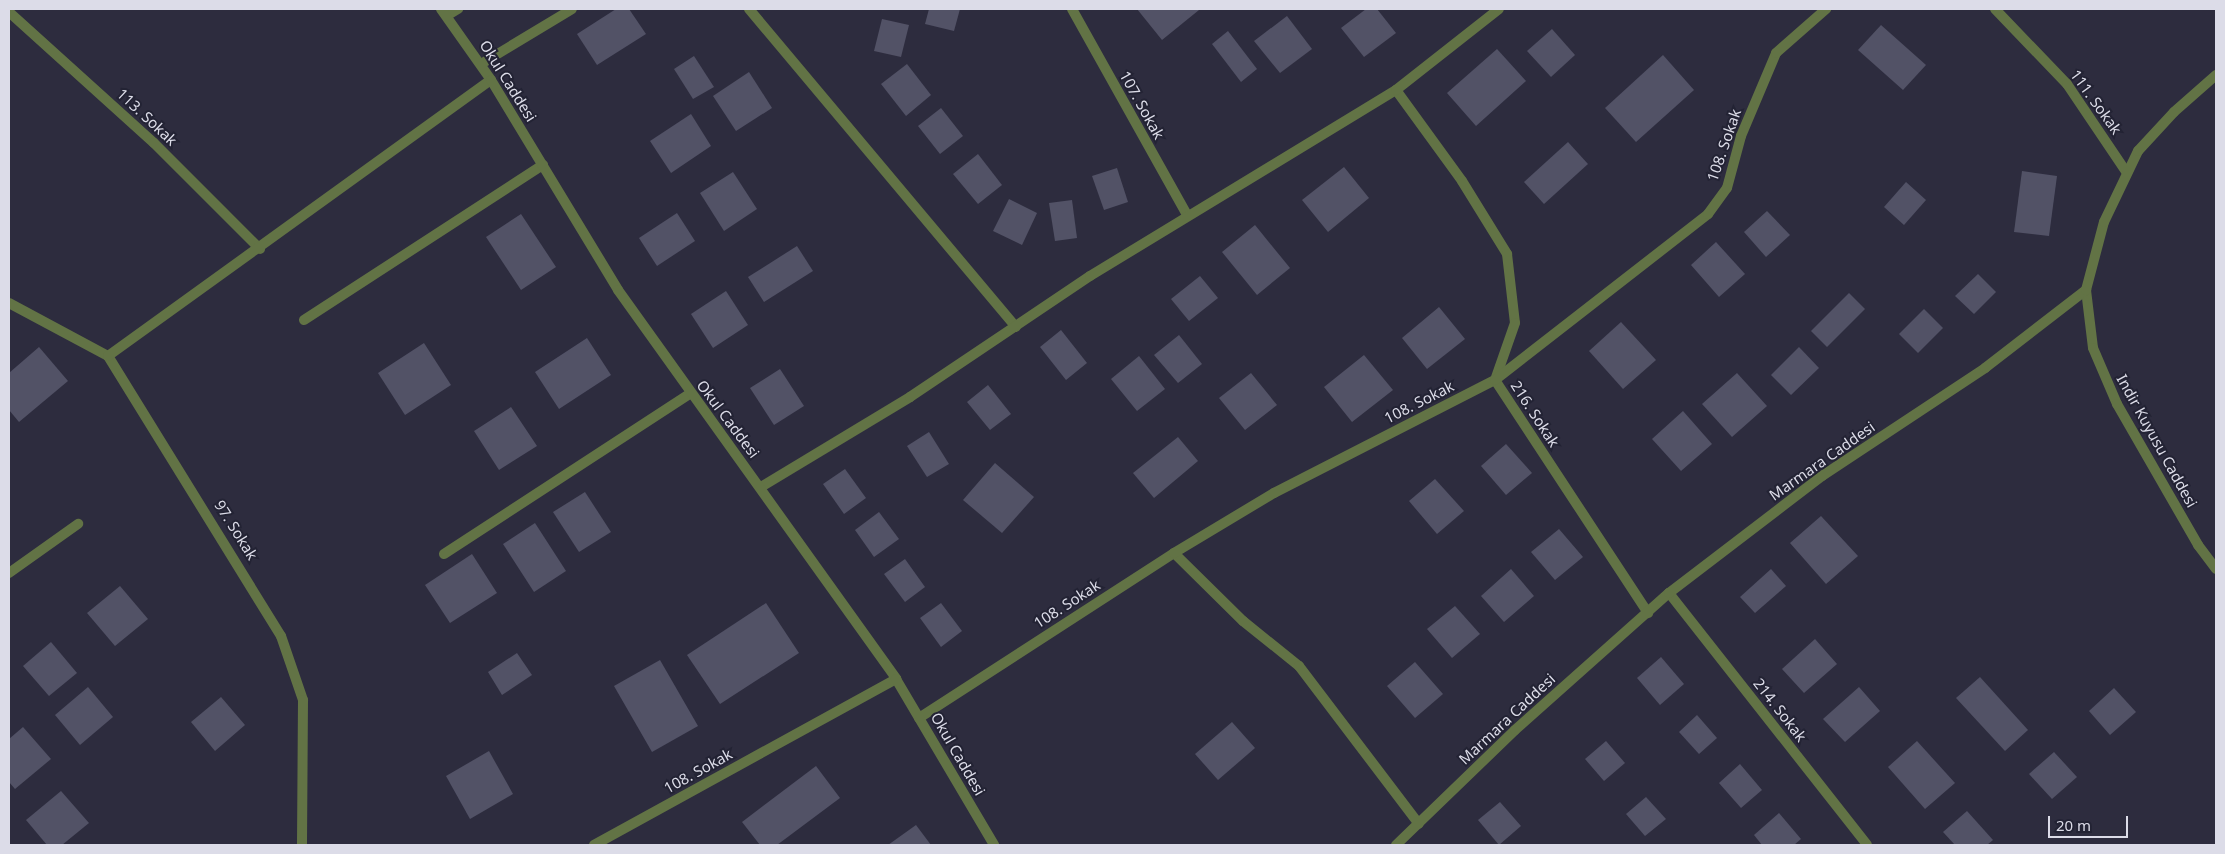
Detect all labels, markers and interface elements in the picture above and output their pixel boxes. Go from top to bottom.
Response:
street label: Okul Caddesi [476,37,540,125]
street label: 111. Sokak [2067,66,2125,138]
street label: 107. Sokak [1116,68,1168,142]
street label: 113. Sokak [113,85,181,149]
street label: 108. Sokak [1703,106,1745,184]
street label: Indir Kuyusu Caddesi [2113,371,2201,511]
street label: Okul Caddesi [693,377,763,461]
street label: 108. Sokak [1381,377,1457,427]
street label: 216. Sokak [1507,377,1563,451]
street label: Marmara Caddesi [1766,418,1878,504]
street label: 97. Sokak [211,497,261,563]
street label: 108. Sokak [1030,576,1104,632]
street label: Marmara Caddesi [1455,670,1559,768]
street label: 214. Sokak [1750,675,1810,745]
street label: Okul Caddesi [927,709,989,799]
street label: 108. Sokak [661,745,735,797]
scale bar [2050,806,2130,838]
text: 20 m [2056,815,2091,835]

